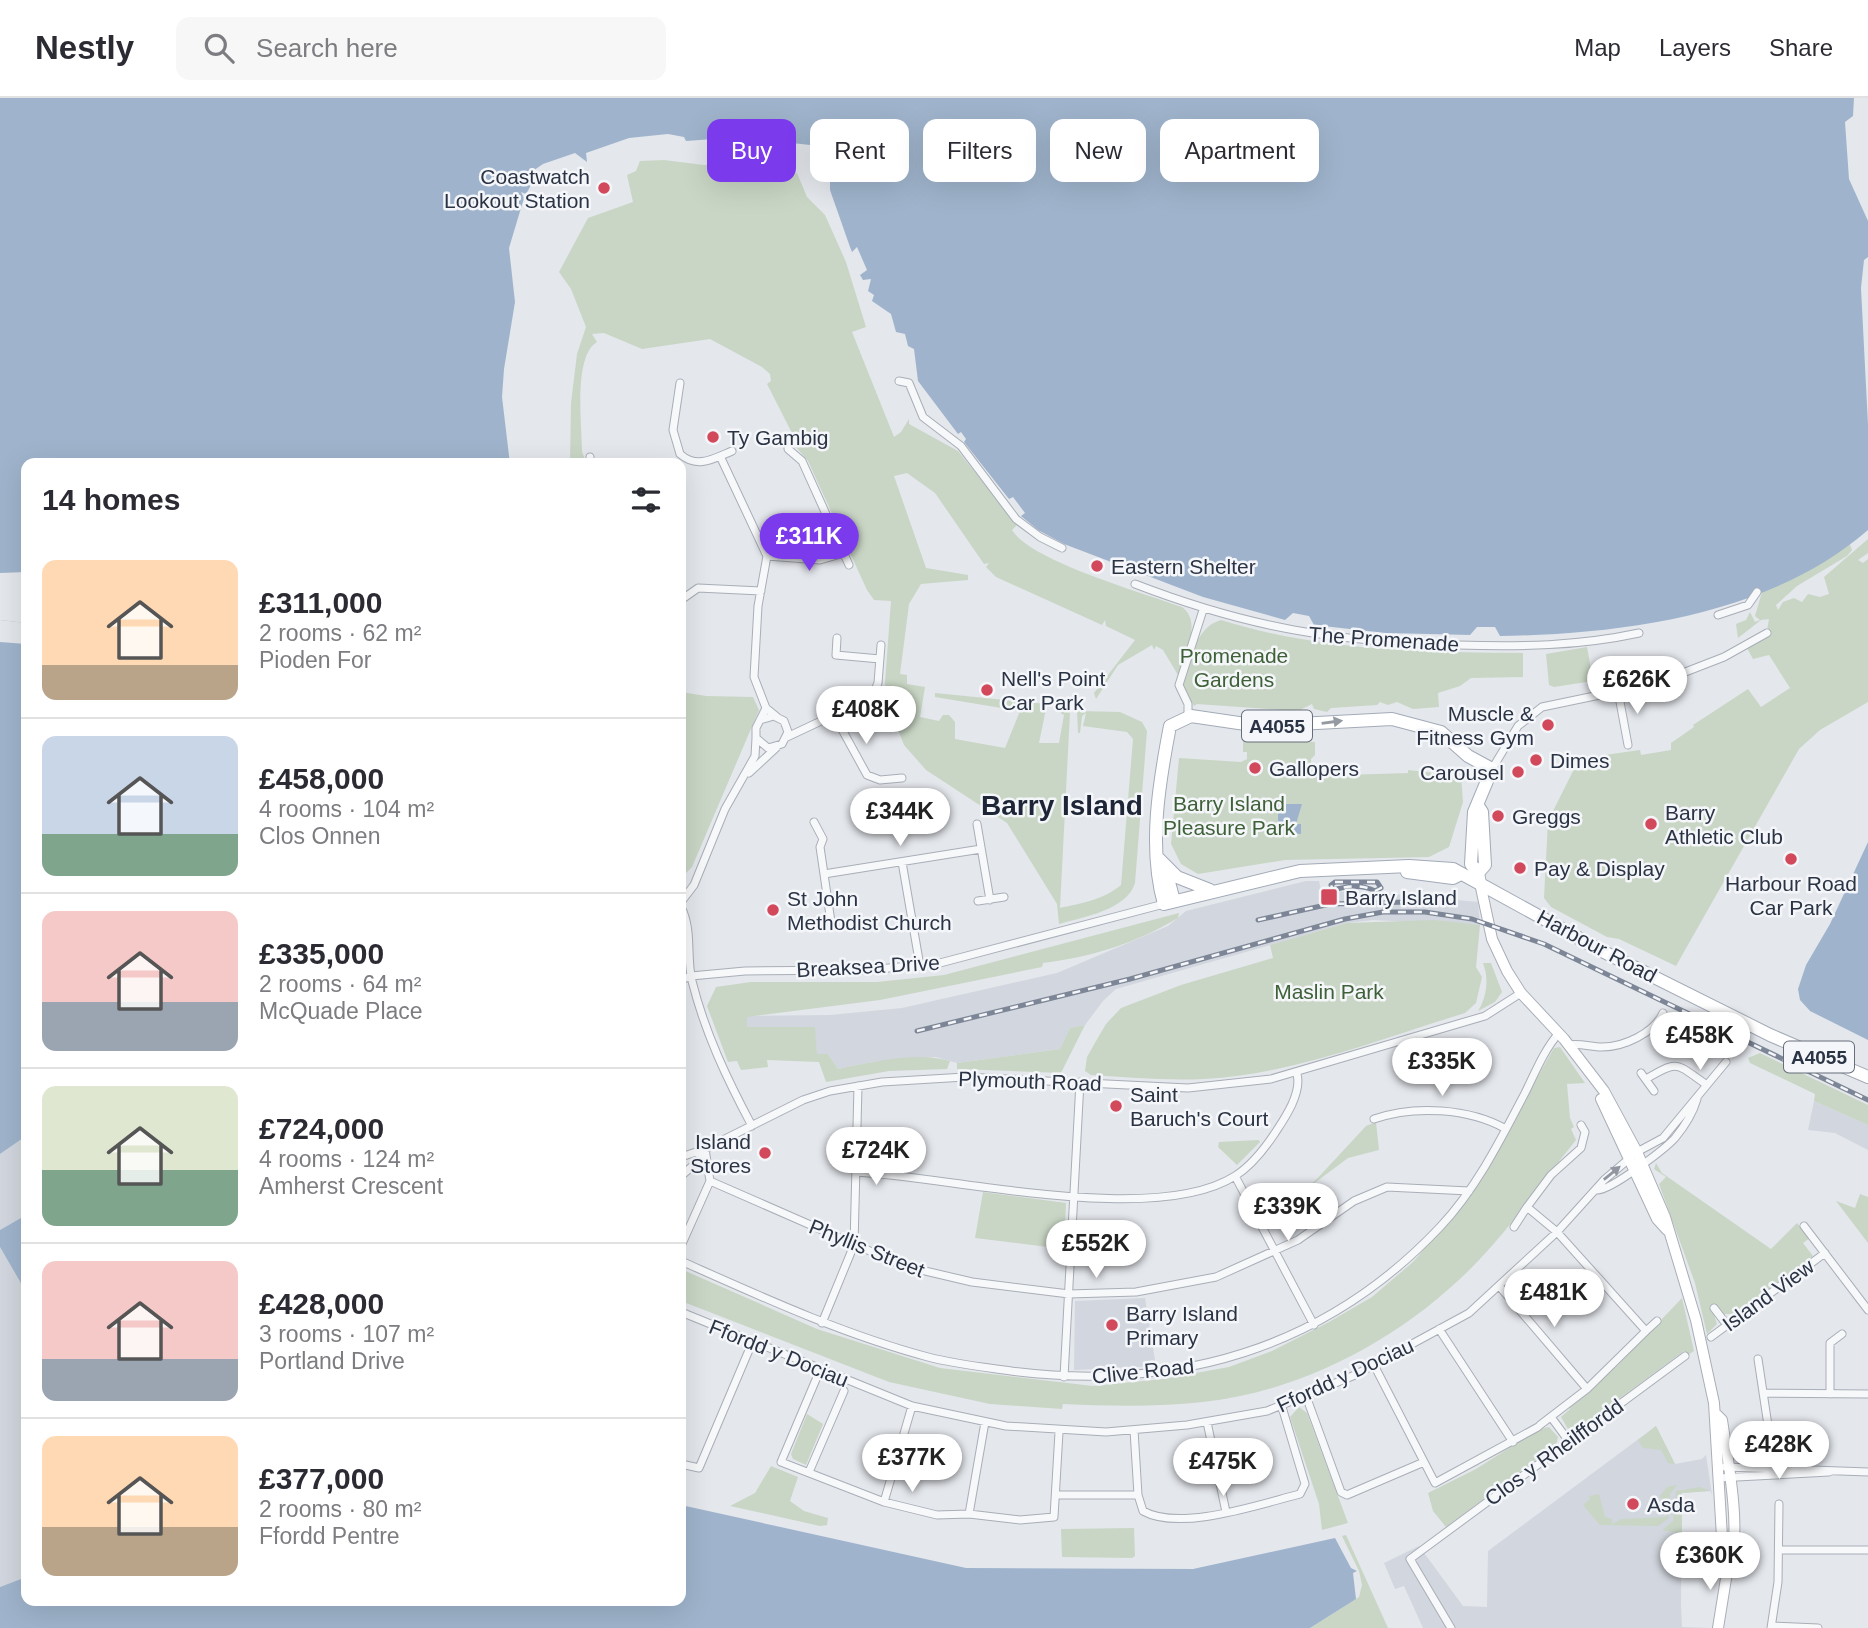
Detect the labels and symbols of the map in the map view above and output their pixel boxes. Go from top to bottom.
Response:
place label: Coastwatch Lookout Station [444,165,590,212]
marker: Coastwatch Lookout Station [596,180,612,196]
place label: Ty Gambig [727,426,829,449]
marker: Ty Gambig [705,429,721,445]
pin: £311K [760,514,858,573]
place label: Eastern Shelter [1111,555,1256,578]
marker: Eastern Shelter [1089,558,1105,574]
street label: The Promenade [1308,622,1460,656]
park label: Promenade Gardens [1180,644,1288,691]
pin: £626K [1588,656,1686,716]
place label: Nell's Point Car Park [1001,667,1106,714]
marker: Nell's Point Car Park [979,682,995,698]
pin: £408K [817,686,915,746]
place label: Muscle & Fitness Gym [1416,702,1534,749]
road number: A4055 [1242,710,1312,741]
one-way arrow [1321,717,1343,728]
marker: Muscle & Fitness Gym [1540,717,1556,733]
place label: Dimes [1550,749,1610,772]
marker: Dimes [1528,752,1544,768]
place label: Gallopers [1269,757,1359,780]
marker: Gallopers [1247,760,1263,776]
place label: Carousel [1420,761,1504,784]
marker: Carousel [1510,764,1526,780]
pin: £344K [851,788,949,848]
district label: Barry Island [981,790,1143,821]
park label: Barry Island Pleasure Park [1163,792,1295,839]
place label: Barry Athletic Club [1665,801,1783,848]
place label: Greggs [1512,805,1581,828]
marker: Greggs [1490,808,1506,824]
marker: Barry Athletic Club [1643,816,1659,832]
marker: Harbour Road Car Park [1783,851,1799,867]
place label: Pay & Display [1534,857,1665,880]
marker: Pay & Display [1512,860,1528,876]
place label: Harbour Road Car Park [1725,872,1857,919]
place label: Barry Island [1345,886,1457,909]
place label: St John Methodist Church [787,887,952,934]
marker: Barry Island [1319,887,1339,907]
marker: St John Methodist Church [765,902,781,918]
street label: Harbour Road [1533,905,1661,987]
street label: Breaksea Drive [796,951,940,981]
park label: Maslin Park [1274,980,1384,1003]
pin: £458K [1651,1012,1749,1072]
pin: £335K [1393,1038,1491,1098]
road number: A4055 [1784,1042,1854,1072]
street label: Plymouth Road [958,1067,1102,1095]
place label: Saint Baruch's Court [1130,1083,1268,1130]
marker: Saint Baruch's Court [1108,1098,1124,1114]
pin: £724K [827,1128,925,1187]
place label: Island Stores [690,1130,751,1177]
marker: Island Stores [757,1145,773,1161]
one-way arrow [1602,1166,1620,1181]
pin: £339K [1239,1184,1337,1243]
street label: Phyllis Street [806,1214,928,1282]
pin: £552K [1047,1220,1145,1280]
street label: Island View [1718,1254,1819,1336]
pin: £481K [1505,1270,1603,1329]
place label: Barry Island Primary [1126,1302,1238,1349]
street label: Ffordd y Dociau [706,1315,852,1391]
marker: Barry Island Primary [1104,1317,1120,1333]
street label: Ffordd y Dociau [1273,1333,1417,1417]
street label: Clive Road [1091,1354,1195,1388]
street label: Clos y Rheilffordd [1480,1394,1628,1510]
pin: £428K [1730,1422,1828,1481]
pin: £377K [863,1434,961,1494]
pin: £475K [1174,1438,1272,1498]
place label: Asda [1647,1493,1695,1516]
marker: Asda [1625,1496,1641,1512]
pin: £360K [1661,1532,1759,1592]

